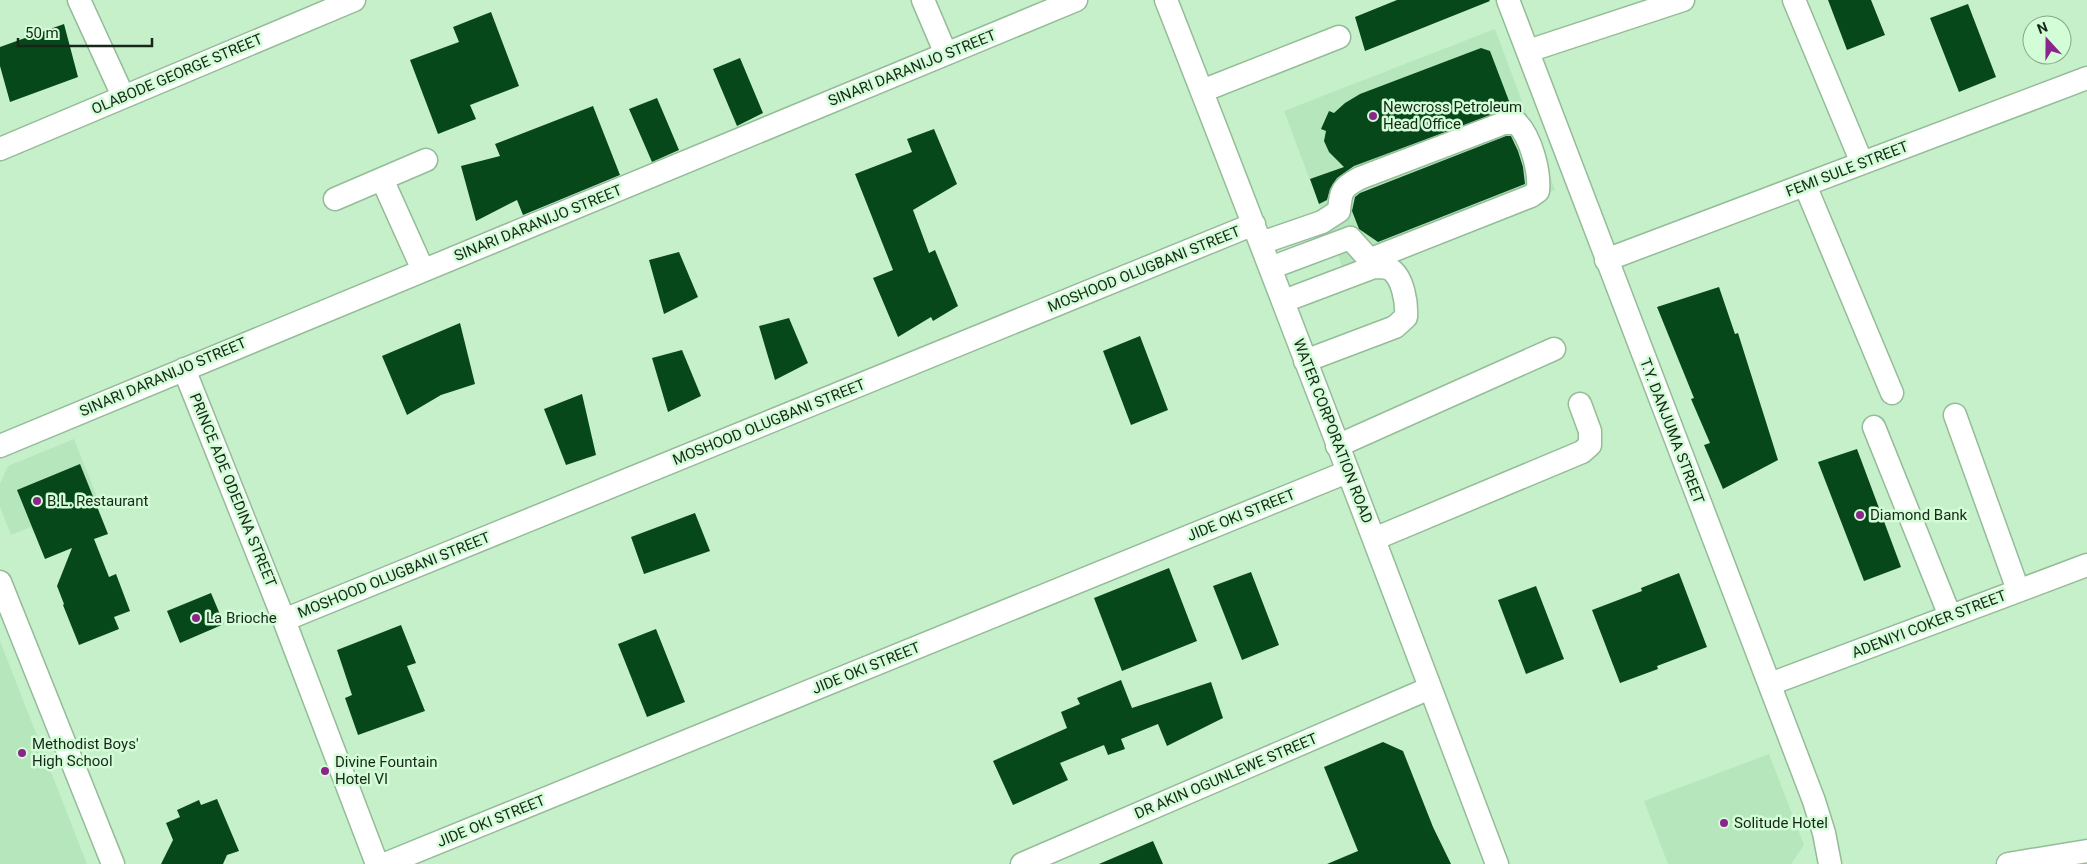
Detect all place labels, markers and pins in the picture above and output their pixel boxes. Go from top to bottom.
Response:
place label: Newcross Petroleum Head Office [1383,98,1522,133]
marker: Newcross Petroleum Head Office [1367,110,1379,122]
place label: B.L. Restaurant [47,492,149,510]
marker: B.L. Restaurant [31,495,43,507]
place label: Diamond Bank [1870,506,1968,524]
marker: Diamond Bank [1854,509,1866,521]
place label: La Brioche [206,609,277,627]
marker: La Brioche [190,612,202,624]
place label: Methodist Boys' High School [32,735,139,770]
marker: Methodist Boys' High School [16,747,28,759]
place label: Divine Fountain Hotel VI [335,753,438,788]
marker: Divine Fountain Hotel VI [319,765,331,777]
place label: Solitude Hotel [1734,814,1828,832]
marker: Solitude Hotel [1718,817,1730,829]

